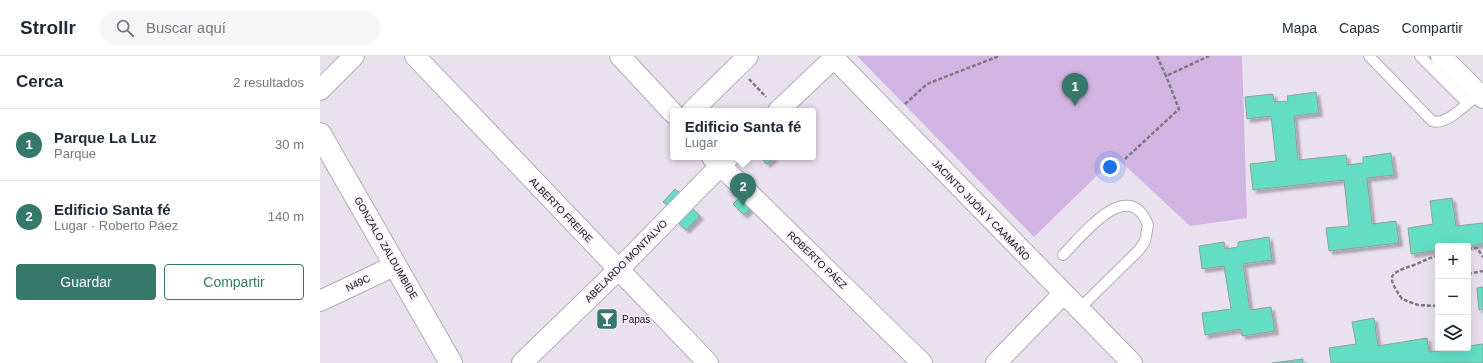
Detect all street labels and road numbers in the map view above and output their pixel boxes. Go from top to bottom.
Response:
street label: JACINTO JIJÓN Y CAAMAÑO [930,157,1033,263]
street label: ALBERTO FREIRE [527,175,595,245]
street label: GONZALO ZALDUMBIDE [352,195,420,301]
street label: ABELARDO MONTALVO [583,217,670,304]
street label: ROBERTO PÁEZ [785,228,850,291]
street label: N49C [344,272,372,294]

